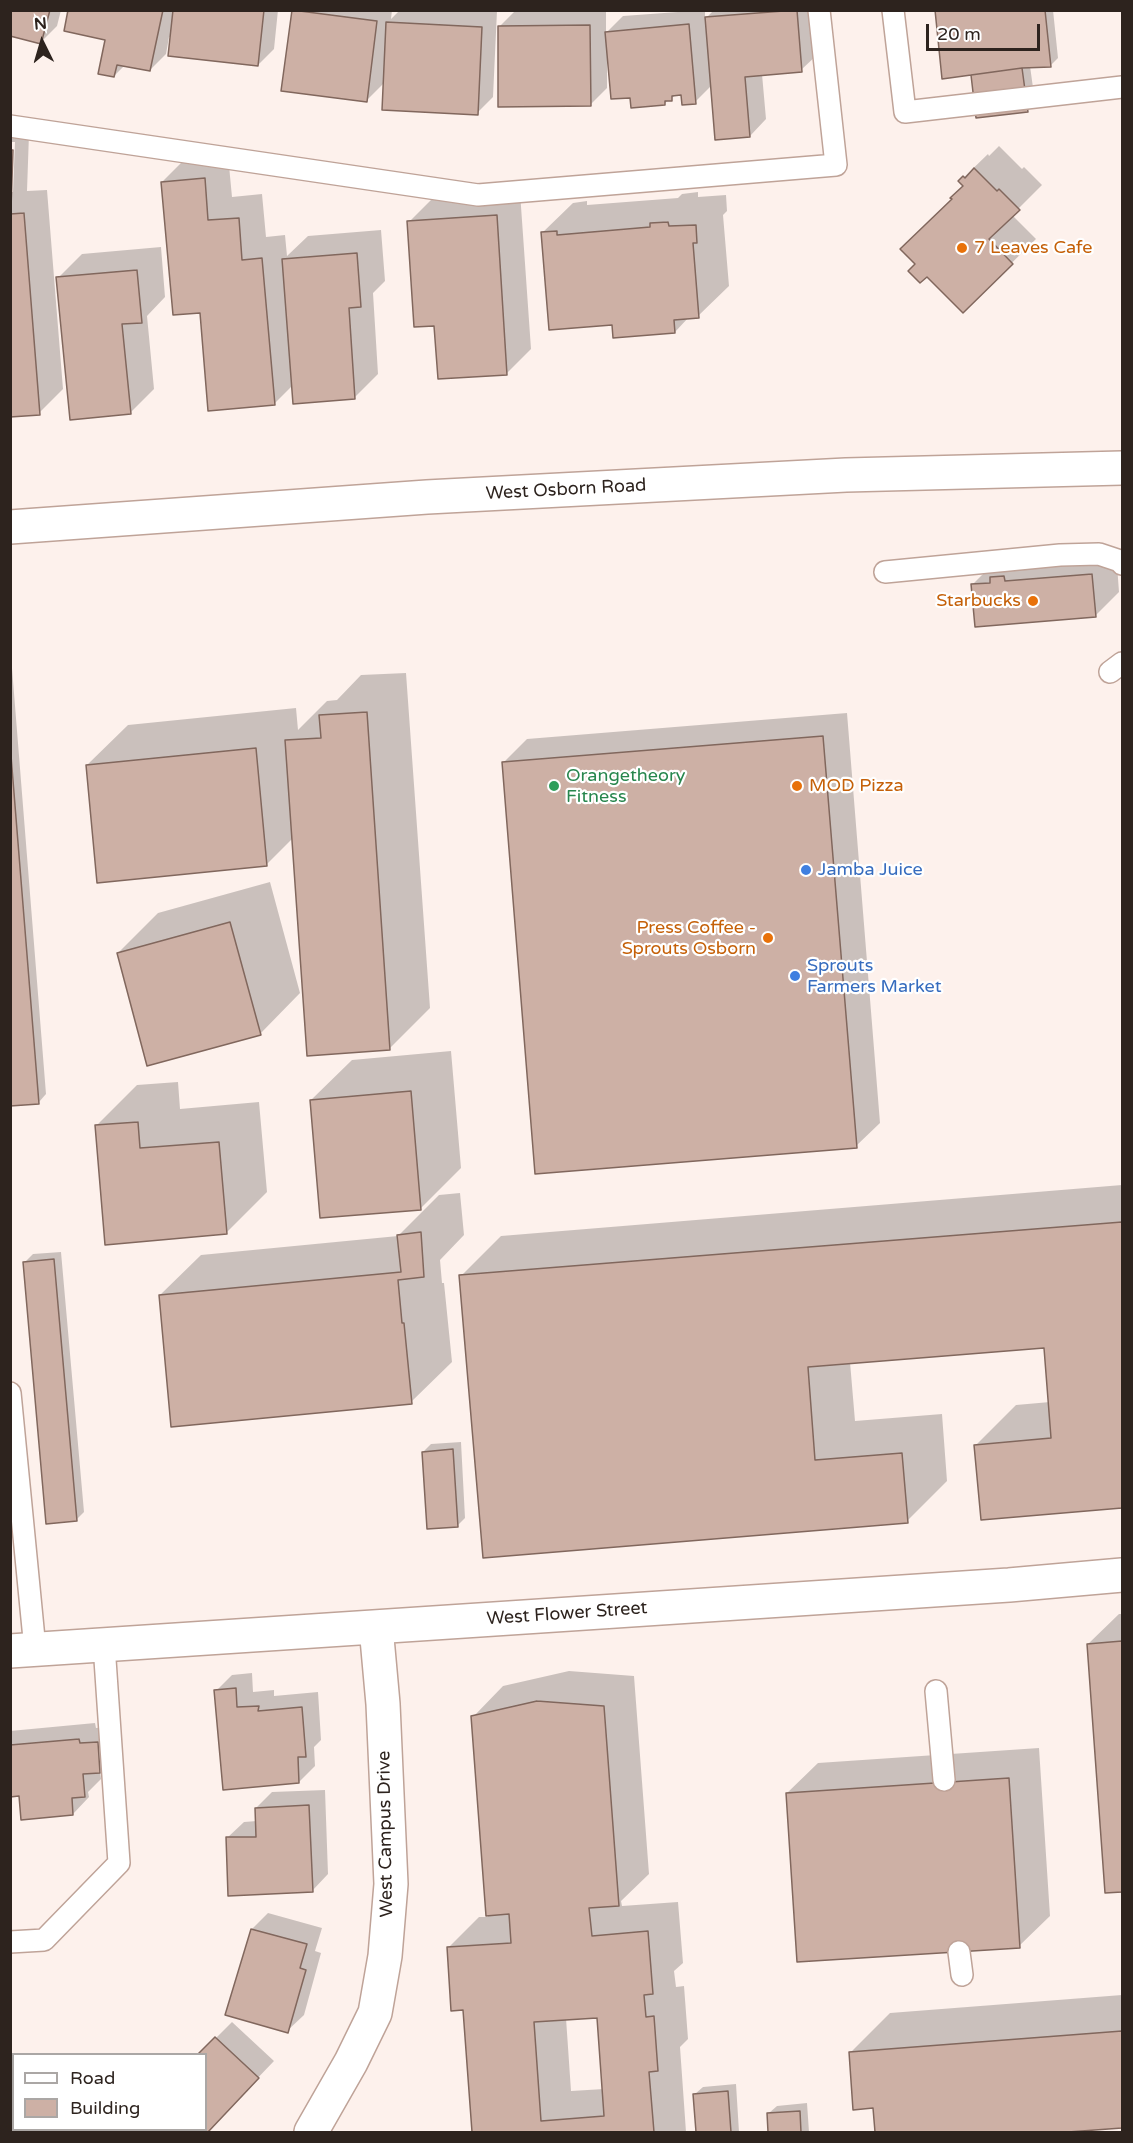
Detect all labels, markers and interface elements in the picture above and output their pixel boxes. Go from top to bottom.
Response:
north arrow [12,12,72,72]
scale bar [929,12,1043,50]
text: N [33,14,48,35]
text: 20 m [937,23,981,45]
place label: 7 Leaves Cafe [974,237,1092,259]
marker: 7 Leaves Cafe [955,241,969,255]
street label: West Osborn Road [485,475,647,505]
place label: Starbucks [936,590,1021,612]
marker: Starbucks [1026,594,1040,608]
place label: Orangetheory Fitness [566,765,686,808]
place label: MOD Pizza [809,775,904,797]
marker: Orangetheory Fitness [547,779,561,793]
marker: MOD Pizza [790,779,804,793]
place label: Jamba Juice [818,859,923,881]
marker: Jamba Juice [799,863,813,877]
place label: Press Coffee - Sprouts Osborn [622,917,756,960]
marker: Press Coffee - Sprouts Osborn [761,931,775,945]
place label: Sprouts Farmers Market [807,955,942,998]
marker: Sprouts Farmers Market [788,969,802,983]
street label: West Flower Street [486,1598,648,1630]
street label: West Campus Drive [374,1750,398,1918]
legend [12,2053,207,2131]
text: Road [70,2067,115,2089]
text: Building [70,2097,140,2119]

